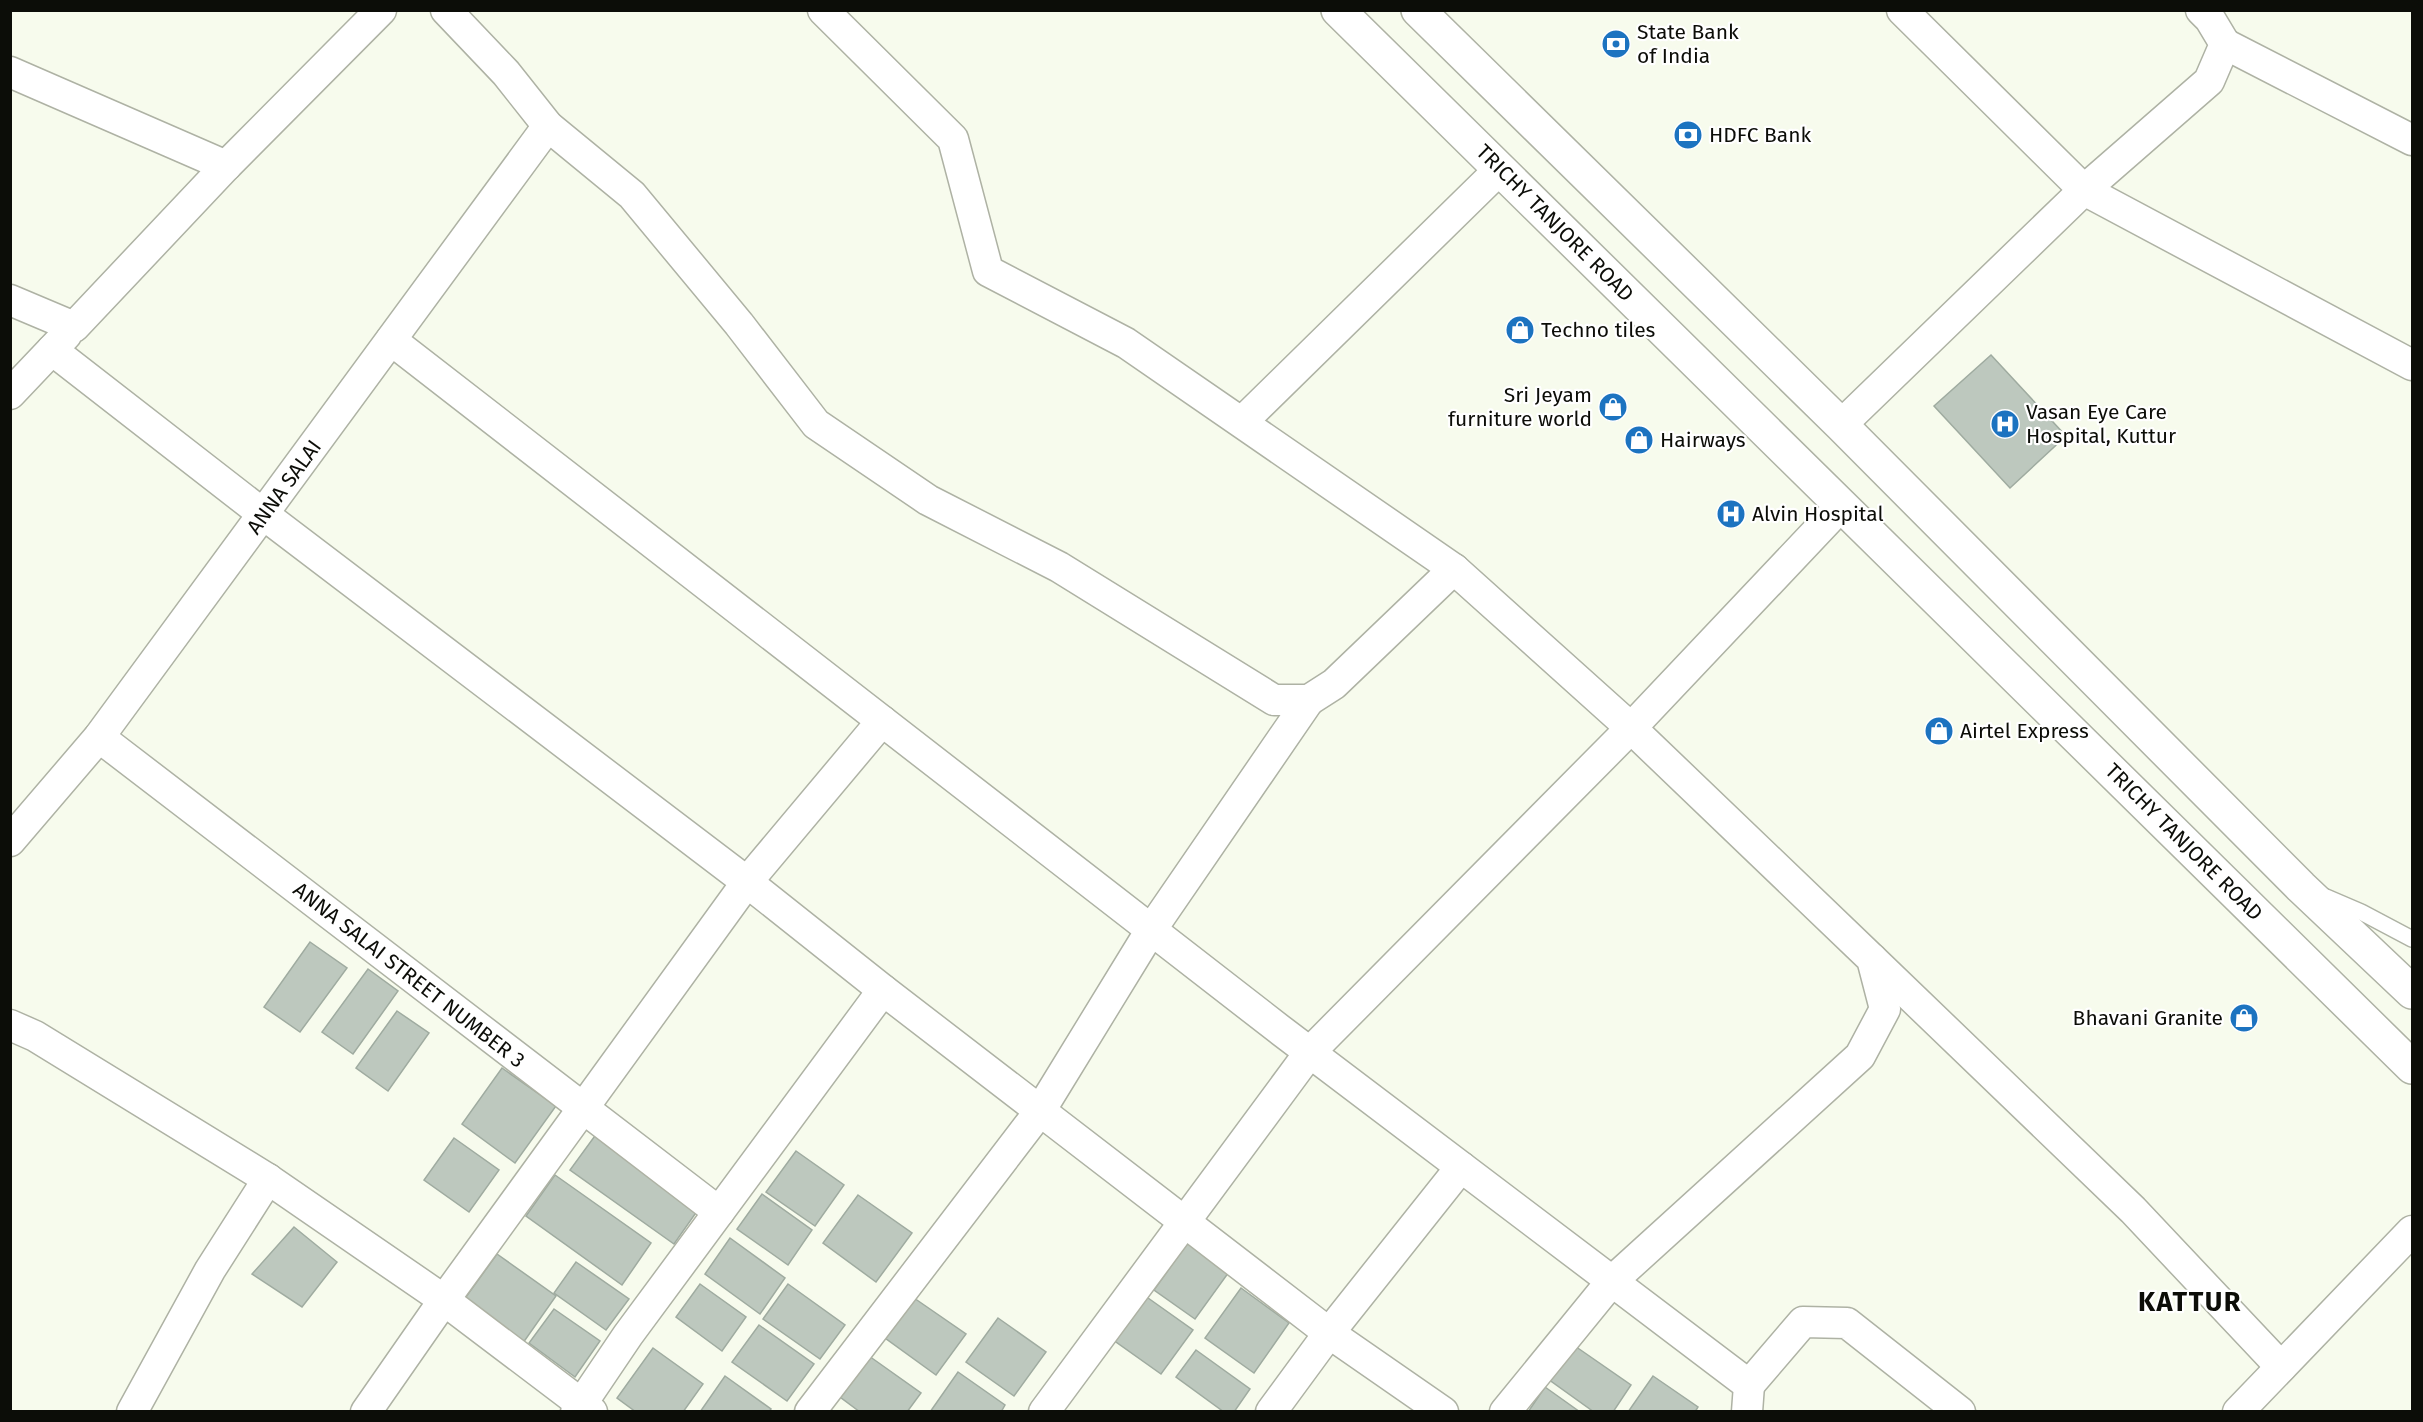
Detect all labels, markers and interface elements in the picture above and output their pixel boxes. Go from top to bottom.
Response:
place label: State Bank of India [1637,19,1739,69]
bank icon: State Bank of India [1600,28,1632,60]
bank icon: HDFC Bank [1672,119,1704,151]
place label: HDFC Bank [1709,122,1812,148]
street label: TRICHY TANJORE ROAD [1471,139,1639,307]
shop icon: Techno tiles [1504,314,1536,346]
place label: Techno tiles [1541,317,1656,343]
place label: Sri Jeyam furniture world [1448,382,1592,432]
shop icon: Sri Jeyam furniture world [1597,391,1629,423]
place label: Vasan Eye Care Hospital, Kuttur [2026,399,2176,449]
hospital icon: Vasan Eye Care Hospital, Kuttur [1989,408,2021,440]
shop icon: Hairways [1623,424,1655,456]
place label: Hairways [1660,427,1746,453]
street label: ANNA SALAI [241,435,327,539]
hospital icon: Alvin Hospital [1715,498,1747,530]
place label: Alvin Hospital [1752,501,1884,527]
shop icon: Airtel Express [1923,715,1955,747]
place label: Airtel Express [1960,718,2089,744]
street label: TRICHY TANJORE ROAD [2100,758,2268,926]
street label: ANNA SALAI STREET NUMBER 3 [288,876,530,1074]
shop icon: Bhavani Granite [2228,1002,2260,1034]
place label: Bhavani Granite [2073,1005,2223,1031]
district label: KATTUR [2138,1286,2242,1318]

